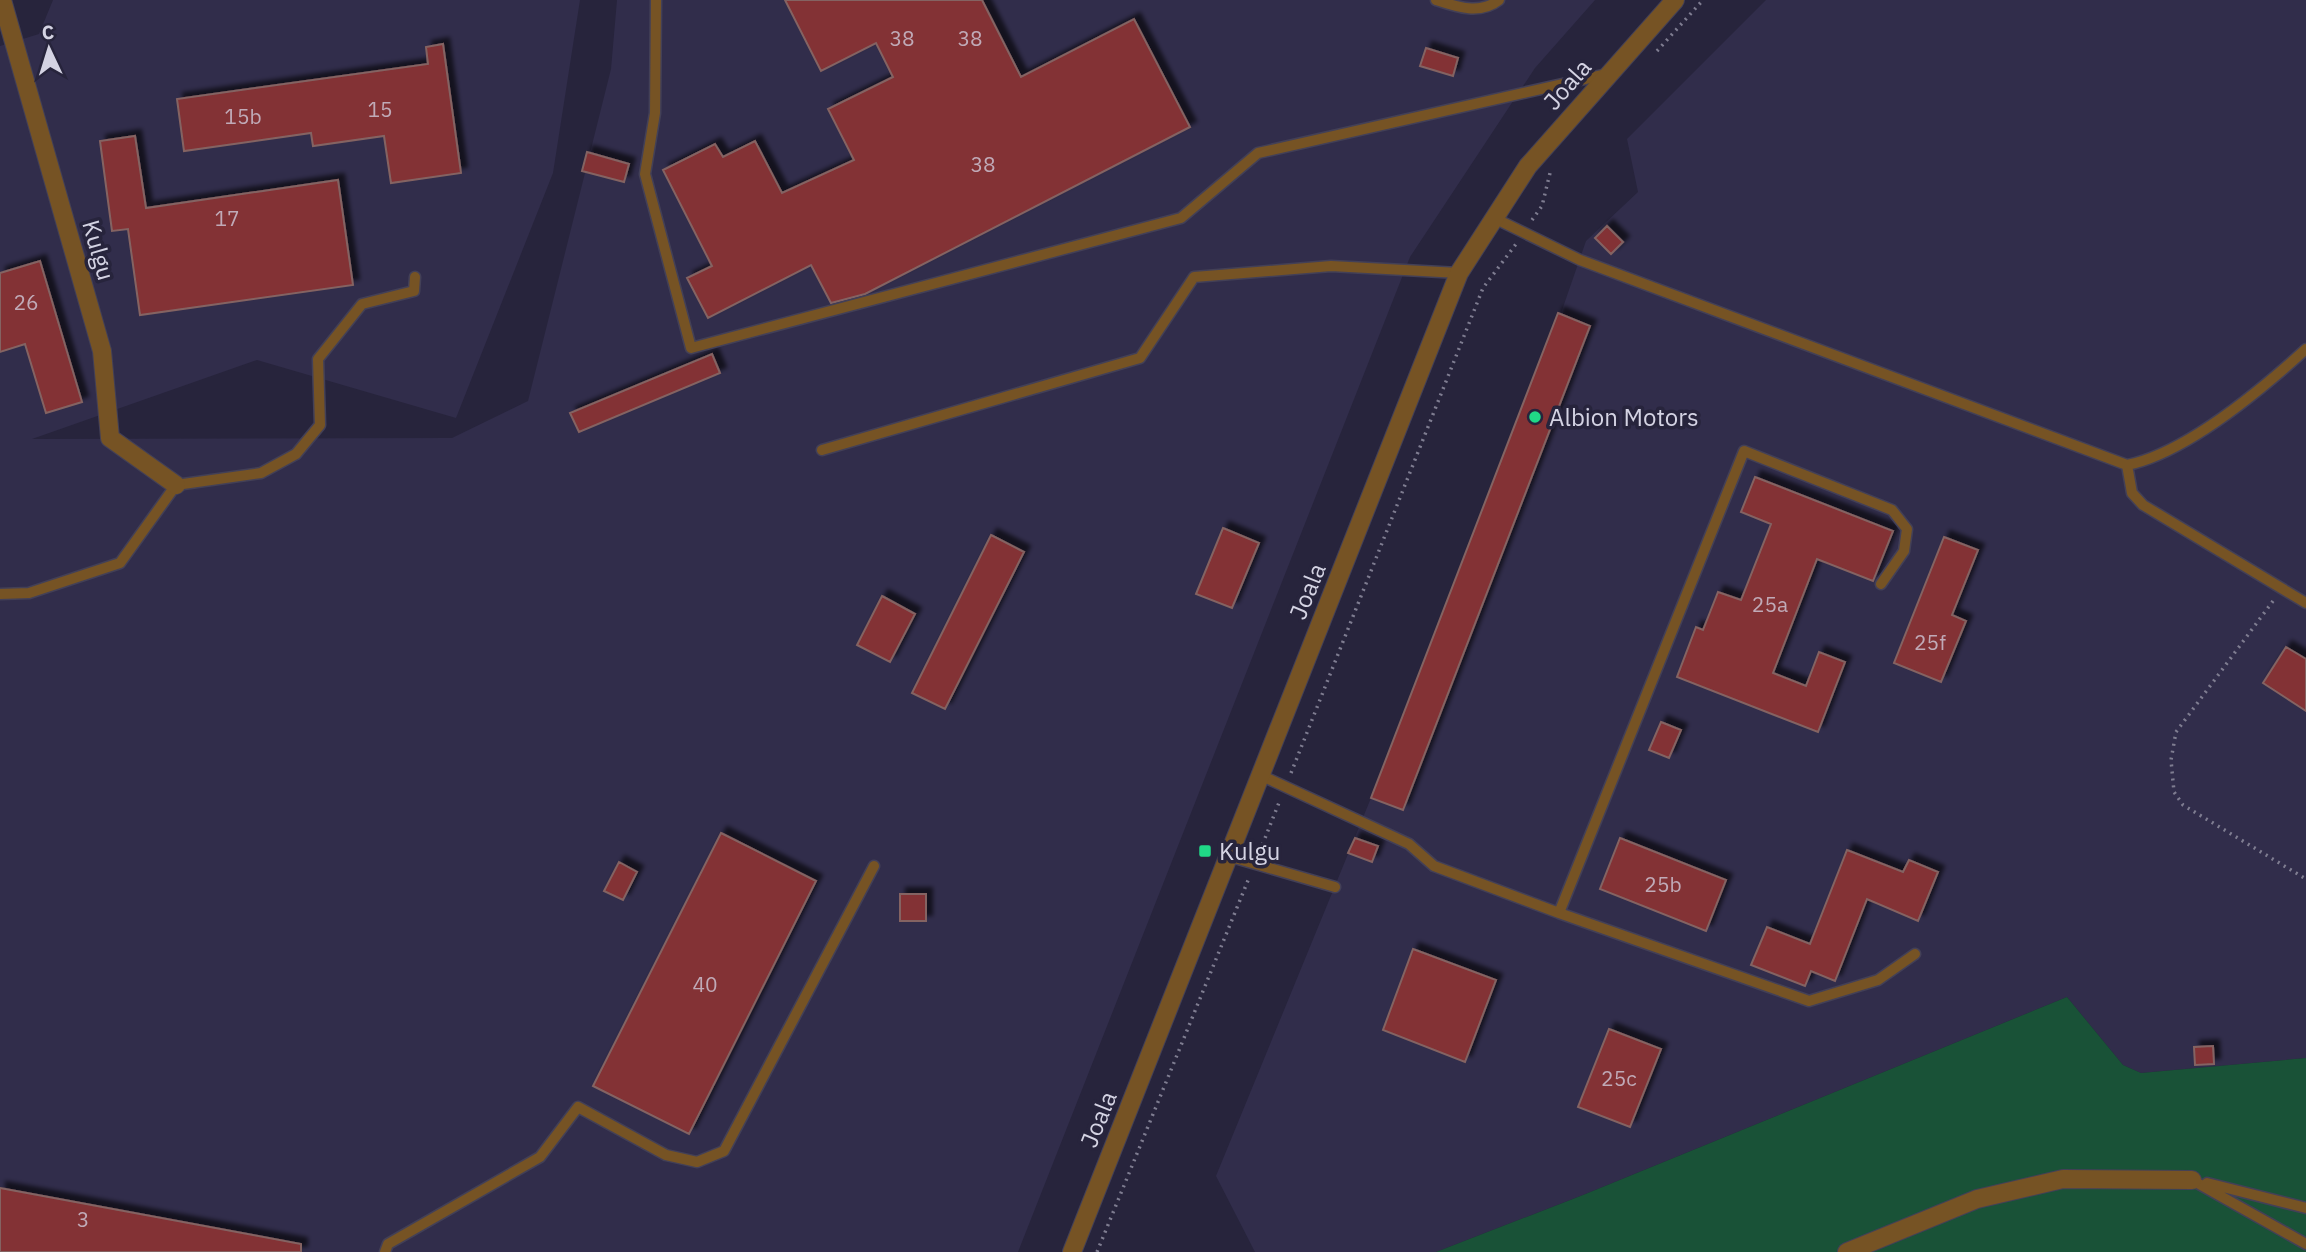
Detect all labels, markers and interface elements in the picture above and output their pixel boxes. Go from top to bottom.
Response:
north arrow [14,14,84,84]
text: С [41,20,55,44]
house number: 38 [889,24,915,52]
house number: 38 [957,24,983,52]
street label: Joala [1536,52,1598,116]
house number: 15 [367,95,393,123]
house number: 15b [224,102,262,130]
house number: 38 [970,150,996,178]
house number: 17 [214,204,240,232]
street label: Kulgu [75,216,123,284]
house number: 26 [13,288,39,316]
place label: Albion Motors [1549,401,1699,433]
marker: Albion Motors [1527,409,1543,425]
street label: Joala [1281,558,1333,624]
house number: 25a [1752,590,1788,618]
house number: 25f [1914,628,1946,656]
place label: Kulgu [1219,835,1280,867]
marker: Kulgu [1197,843,1213,859]
house number: 25b [1644,870,1682,898]
house number: 40 [692,970,718,998]
house number: 25c [1601,1064,1637,1092]
street label: Joala [1072,1086,1124,1152]
house number: 3 [77,1205,89,1233]

